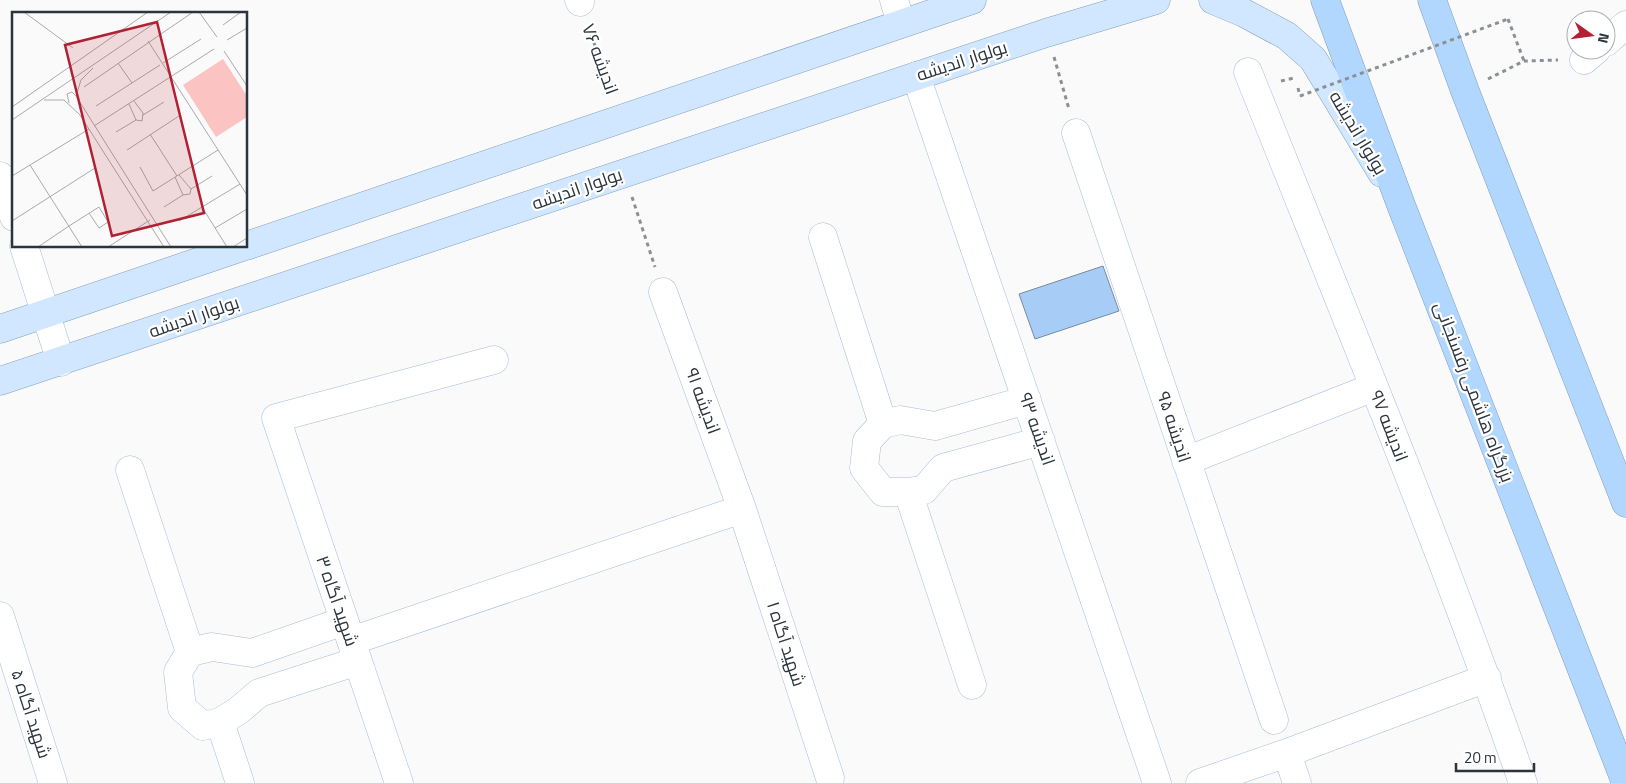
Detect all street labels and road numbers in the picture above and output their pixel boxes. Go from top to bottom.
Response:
street label: اندیشه ۷۶ [575,20,626,98]
street label: بولوار اندیشه [913,33,1011,88]
street label: بولوار اندیشه [1323,85,1394,180]
street label: بولوار اندیشه [528,160,626,217]
street label: بولوار اندیشه [145,288,243,345]
street label: بزرگراه هاشمی رفسنجانی [1428,298,1521,486]
street label: اندیشه ۹۱ [679,364,728,438]
street label: اندیشه ۹۷ [1364,386,1415,465]
street label: اندیشه ۹۵ [1150,388,1199,466]
street label: اندیشه ۹۳ [1012,389,1063,469]
street label: شهید آگاه ۳ [309,552,366,650]
street label: شهید آگاه ۱ [760,598,813,690]
street label: شهید آگاه ۵ [4,666,59,762]

